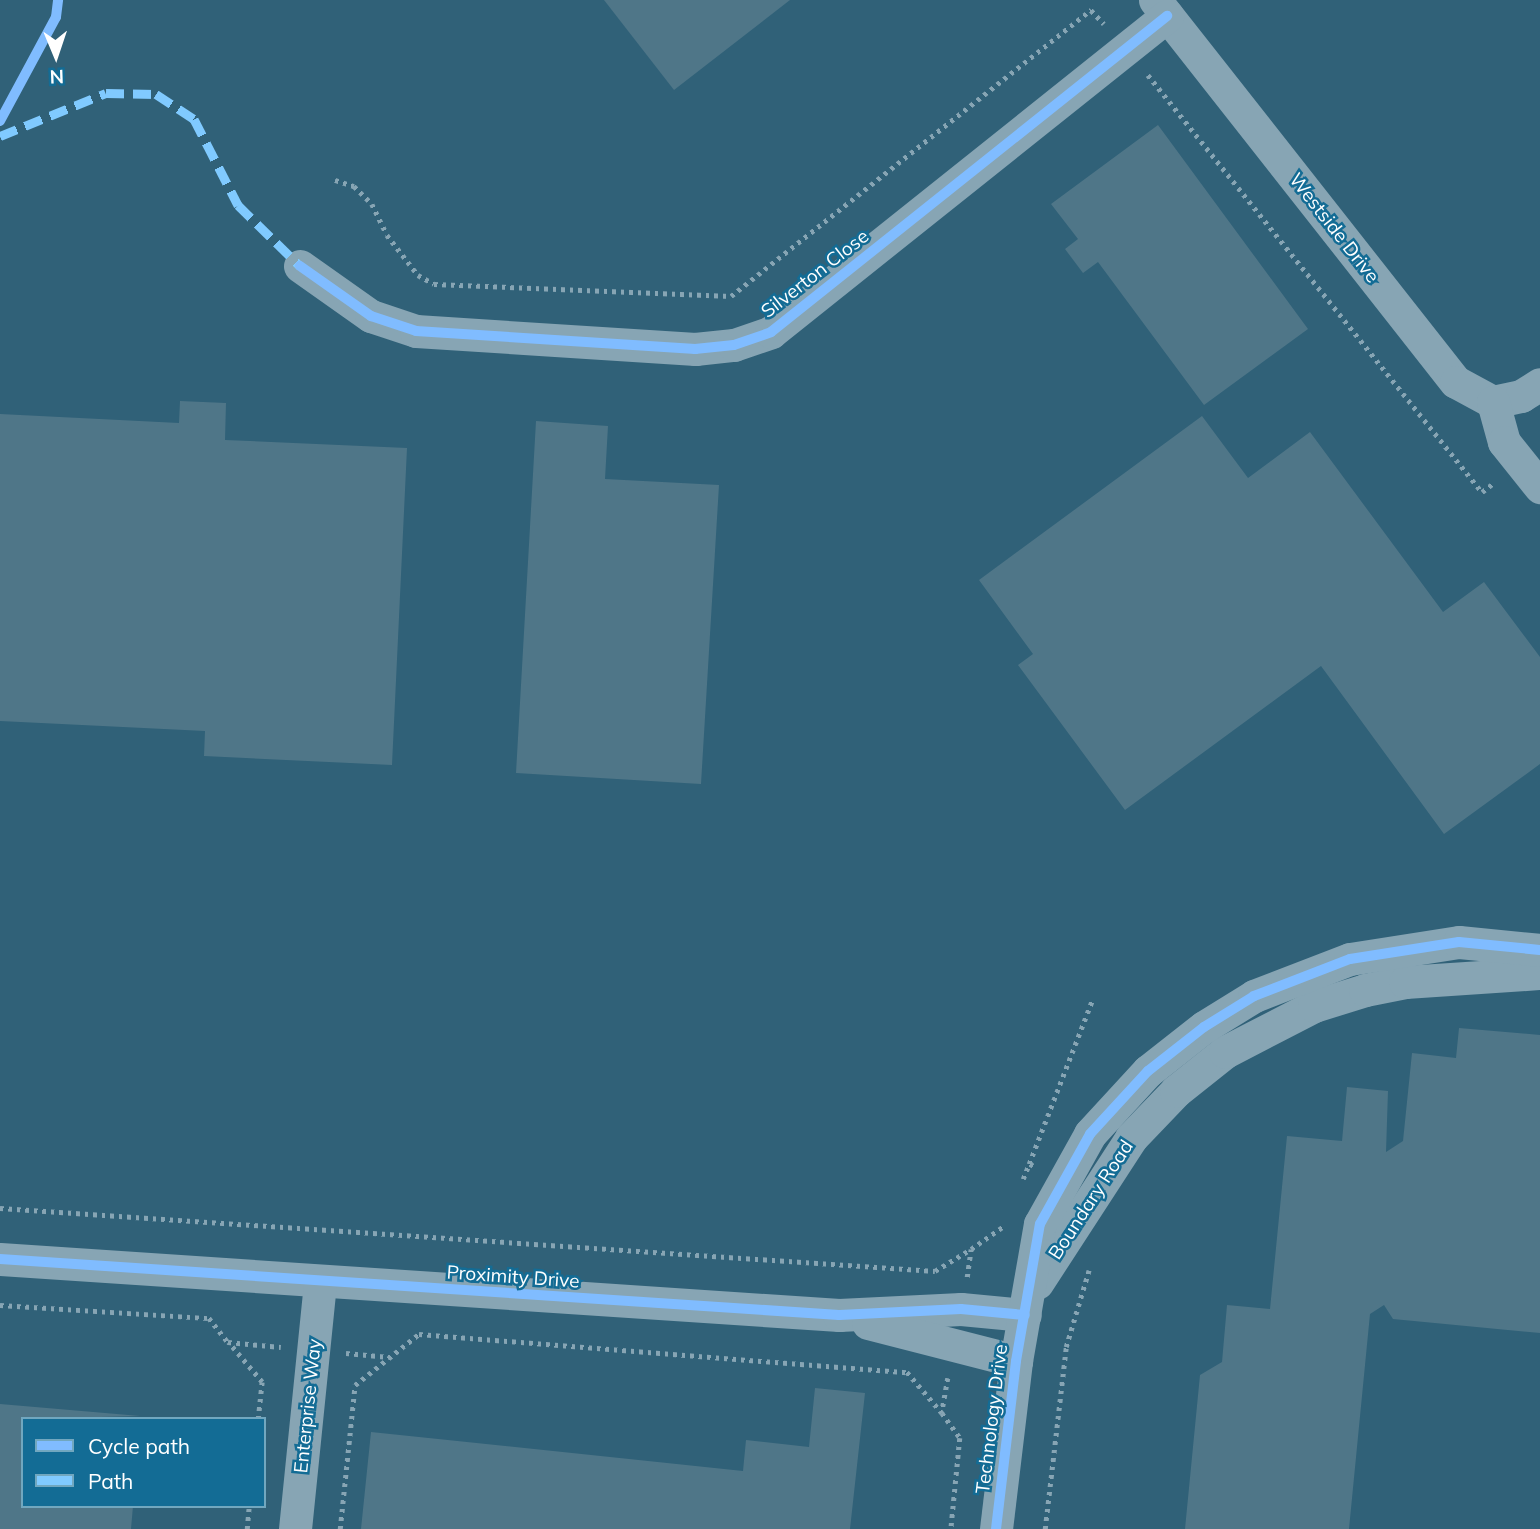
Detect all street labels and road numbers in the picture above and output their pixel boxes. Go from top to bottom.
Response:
street label: Westside Drive [1284,169,1384,287]
street label: Silverton Close [757,225,873,323]
street label: Boundary Road [1044,1136,1138,1264]
street label: Proximity Drive [446,1261,580,1293]
street label: Enterprise Way [290,1338,326,1474]
street label: Technology Drive [972,1343,1012,1495]

